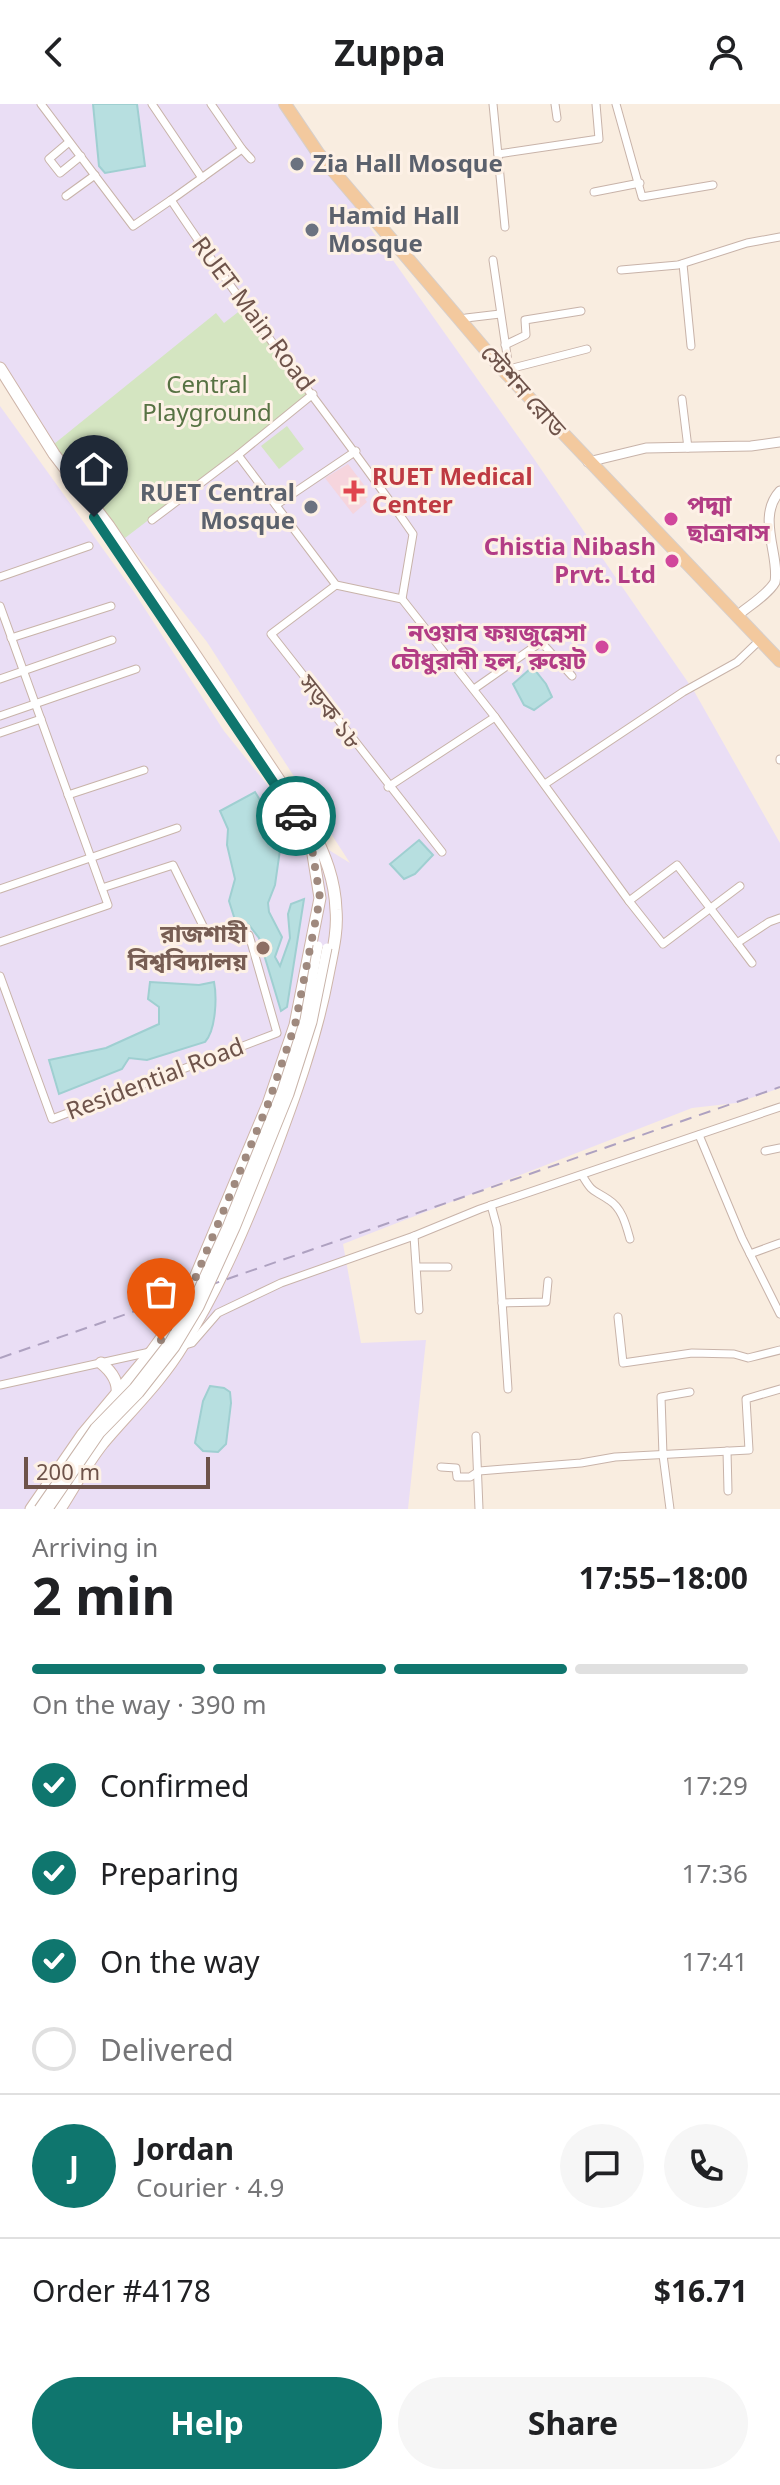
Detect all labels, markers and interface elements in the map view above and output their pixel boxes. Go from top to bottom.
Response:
text: Zuppa [334,28,446,77]
icon: back [32,30,76,74]
icon: person [704,30,748,74]
place label: Zia Hall Mosque [313,146,503,179]
marker: Zia Hall Mosque [288,155,306,173]
place label: Hamid Hall Mosque [328,198,460,259]
marker: Hamid Hall Mosque [303,221,321,239]
street label: RUET Main Road [185,229,323,397]
street label: স্টেশন রোড [474,337,575,444]
park label: Central Playground [142,367,272,428]
pin [60,435,128,517]
icon: home [72,447,116,491]
place label: RUET Medical Center [372,459,533,520]
place label: RUET Central Mosque [140,475,295,536]
marker: RUET Medical Center [343,480,365,502]
place label: পদ্মা ছাত্রাবাস [686,487,770,548]
marker: RUET Central Mosque [302,498,320,516]
marker: পদ্মা ছাত্রাবাস [662,510,680,528]
place label: Chistia Nibash Prvt. Ltd [484,529,656,590]
marker: Chistia Nibash Prvt. Ltd [663,552,681,570]
place label: নওয়াব ফয়জুন্নেসা চৌধুরানী হল, রুয়েট [391,615,587,676]
marker: নওয়াব ফয়জুন্নেসা চৌধুরানী হল, রুয়েট [593,638,611,656]
street label: সড়ক ১৮ [291,666,371,755]
courier [256,776,336,856]
icon: car [274,794,318,838]
place label: রাজশাহী বিশ্ববিদ্যালয় [127,916,248,977]
marker: রাজশাহী বিশ্ববিদ্যালয় [254,939,272,957]
street label: Residential Road [61,1029,248,1127]
pin [127,1258,195,1340]
icon: bag [139,1270,183,1314]
scale bar [24,1453,210,1489]
text: 200 m [36,1456,100,1486]
text: Arriving in [32,1529,158,1565]
text: 17:55–18:00 [579,1557,748,1598]
text: 2 min [32,1559,175,1630]
text: On the way · 390 m [32,1686,266,1722]
icon: check [32,1763,76,1807]
text: Confirmed [100,1765,250,1806]
text: 17:29 [682,1767,748,1803]
icon: check [32,1851,76,1895]
text: Preparing [100,1853,239,1894]
text: 17:36 [682,1855,748,1891]
icon: check [32,1939,76,1983]
text: On the way [100,1941,260,1982]
text: 17:41 [682,1943,748,1979]
text: Delivered [100,2029,234,2070]
button: chat [560,2124,644,2208]
button: phone [664,2124,748,2208]
text: Jordan [136,2128,234,2169]
text: J [69,2146,79,2187]
text: Courier · 4.9 [136,2169,284,2205]
text: Order #4178 [32,2270,211,2311]
text: $16.71 [654,2270,748,2311]
button: Help [32,2377,382,2469]
button: Share [398,2377,748,2469]

